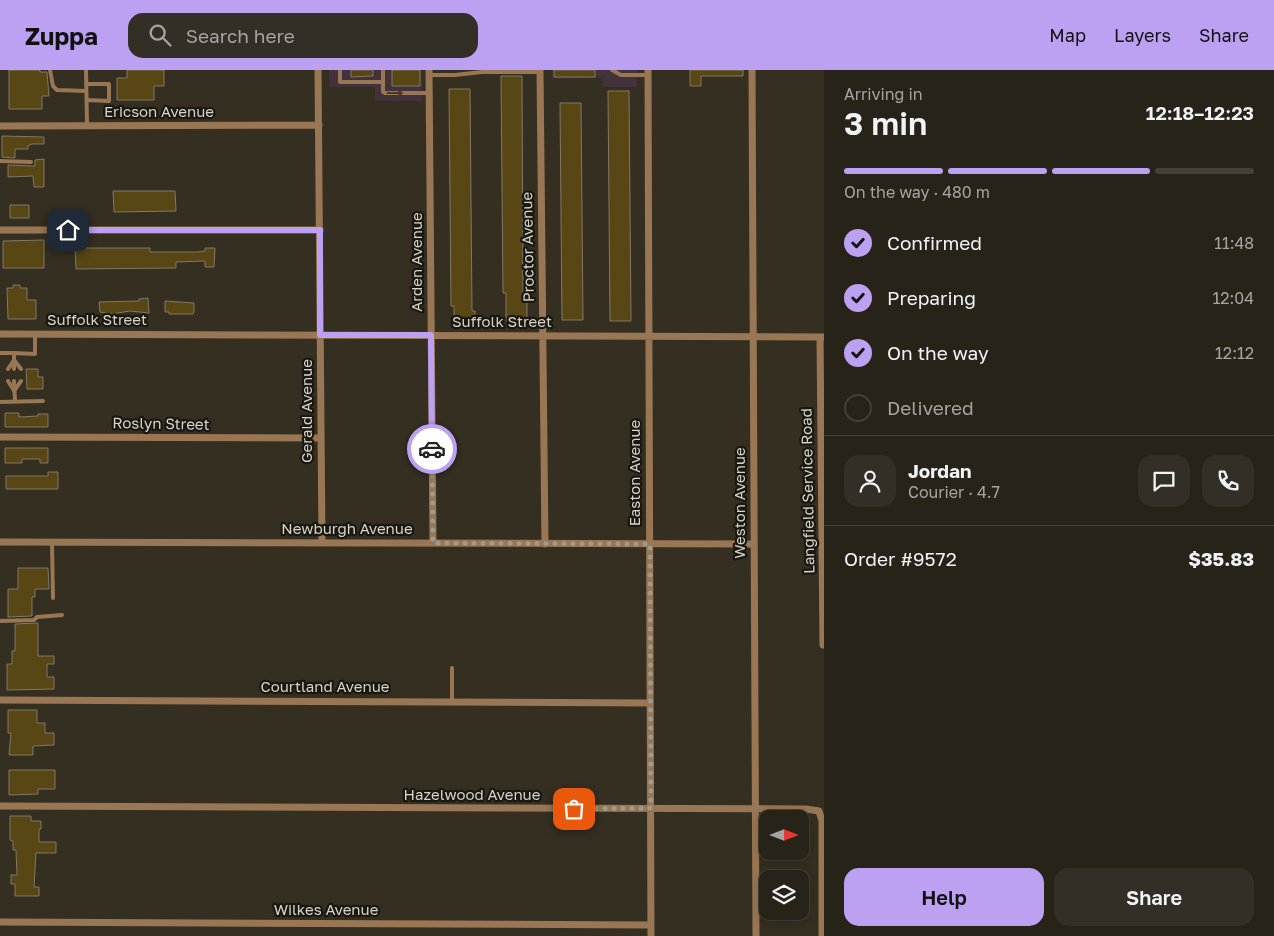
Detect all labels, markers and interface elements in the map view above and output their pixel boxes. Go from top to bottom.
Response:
search box [128,13,478,58]
text: Zuppa [25,21,98,50]
icon: search [146,21,174,49]
text: Search here [186,24,295,47]
text: Map [1049,24,1086,46]
text: Layers [1114,24,1171,46]
text: Share [1199,24,1249,46]
text: Arriving in [844,84,923,104]
one-way arrow [387,88,403,98]
text: 12:18–12:23 [1146,101,1254,124]
street label: Ericson Avenue [104,102,214,120]
text: 3 min [844,104,927,142]
text: On the way · 480 m [844,182,990,202]
street label: Proctor Avenue [517,191,537,302]
pin [47,209,89,251]
street label: Arden Avenue [407,212,425,312]
icon: home [54,216,82,244]
icon: check [844,229,872,257]
text: Confirmed [887,231,982,254]
text: 11:48 [1214,233,1254,253]
icon: check [844,284,872,312]
text: Preparing [887,286,976,309]
text: 12:04 [1212,288,1254,308]
street label: Suffolk Street [47,310,147,328]
street label: Suffolk Street [452,312,552,330]
icon: check [844,339,872,367]
text: On the way [887,341,989,364]
text: 12:12 [1215,343,1254,363]
street label: Gerald Avenue [297,359,315,463]
text: Delivered [887,396,974,419]
street label: Langfield Service Road [797,408,817,574]
street label: Roslyn Street [112,413,210,433]
street label: Easton Avenue [625,420,643,526]
courier [407,424,457,474]
icon: car [418,435,446,463]
street label: Weston Avenue [730,447,748,559]
button: person [844,455,896,507]
button: chat [1138,455,1190,507]
button: phone [1202,455,1254,507]
text: Jordan [908,459,972,482]
text: Courier · 4.7 [908,482,1000,502]
street label: Newburgh Avenue [281,519,413,537]
text: Order #9572 [844,547,957,570]
text: $35.83 [1188,547,1254,570]
street label: Courtland Avenue [261,677,390,695]
street label: Hazelwood Avenue [404,785,541,803]
pin [553,788,595,830]
icon: bag [560,795,588,823]
north arrow [759,810,809,860]
map controls [759,810,809,920]
button: Help [844,868,1044,926]
button: Share [1054,868,1254,926]
button: layers [759,870,809,920]
street label: Wilkes Avenue [274,900,379,918]

